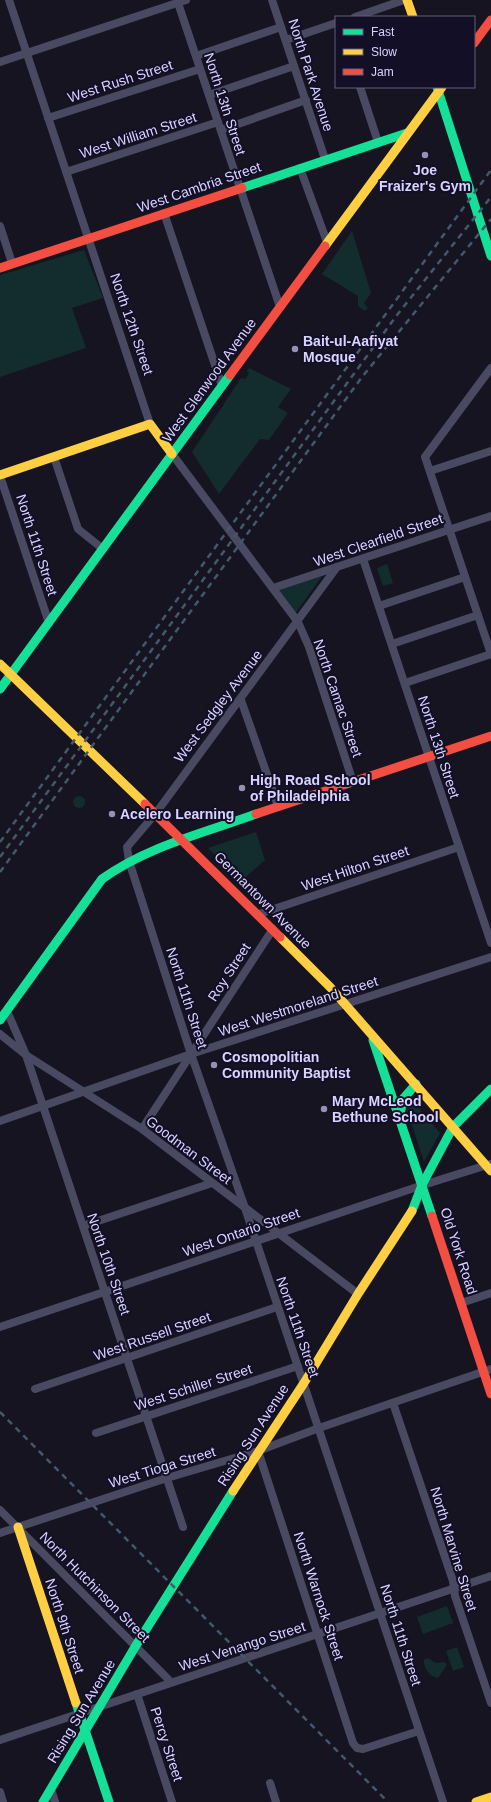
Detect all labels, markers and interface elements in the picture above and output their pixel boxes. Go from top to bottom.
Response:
legend [335,16,475,88]
street label: North Park Avenue [285,17,337,133]
text: Fast [371,25,395,39]
text: Slow [371,45,397,59]
street label: North 13th Street [201,51,249,157]
street label: West Rush Street [65,56,175,106]
text: Jam [371,65,394,79]
street label: West William Street [78,109,199,161]
marker: Joe Fraizer's Gym [420,150,430,160]
street label: West Cambria Street [135,158,263,216]
place label: Joe Fraizer's Gym [379,162,471,194]
street label: North 12th Street [107,271,157,377]
street label: West Glenwood Avenue [159,315,259,445]
place label: Bait-ul-Aafiyat Mosque [303,333,398,365]
marker: Bait-ul-Aafiyat Mosque [290,344,300,354]
street label: North 11th Street [13,492,61,598]
street label: West Clearfield Street [311,510,445,570]
street label: North Camac Street [310,637,366,759]
street label: West Sedgley Avenue [171,647,266,765]
street label: North 13th Street [415,694,463,800]
place label: High Road School of Philadelphia [250,772,371,804]
marker: High Road School of Philadelphia [237,783,247,793]
place label: Acelero Learning [120,806,234,822]
marker: Acelero Learning [107,809,117,819]
street label: West Hilton Street [299,842,411,894]
street label: Germantown Avenue [211,848,315,952]
street label: Roy Street [204,940,254,1004]
street label: North 11th Street [163,945,211,1051]
street label: West Westmoreland Street [216,973,380,1039]
place label: Cosmopolitian Community Baptist [222,1049,351,1081]
marker: Cosmopolitian Community Baptist [209,1060,219,1070]
place label: Mary McLeod Bethune School [332,1093,439,1125]
marker: Mary McLeod Bethune School [319,1104,329,1114]
street label: Goodman Street [143,1113,235,1187]
street label: West Ontario Street [180,1204,302,1260]
street label: Old York Road [437,1206,481,1296]
street label: North 10th Street [84,1211,134,1317]
street label: North 11th Street [273,1274,323,1380]
street label: West Russell Street [91,1308,213,1364]
street label: West Schiller Street [132,1360,254,1414]
street label: Rising Sun Avenue [214,1381,292,1489]
street label: West Tioga Street [107,1443,218,1491]
street label: North Marvine Street [427,1485,481,1613]
street label: North Hutchinson Street [37,1529,154,1646]
street label: North Warnock Street [291,1530,347,1662]
street label: North 9th Street [42,1577,88,1676]
street label: North 11th Street [377,1582,425,1688]
street label: West Venango Street [177,1618,307,1674]
street label: Rising Sun Avenue [44,1656,118,1766]
street label: Percy Street [147,1705,187,1783]

